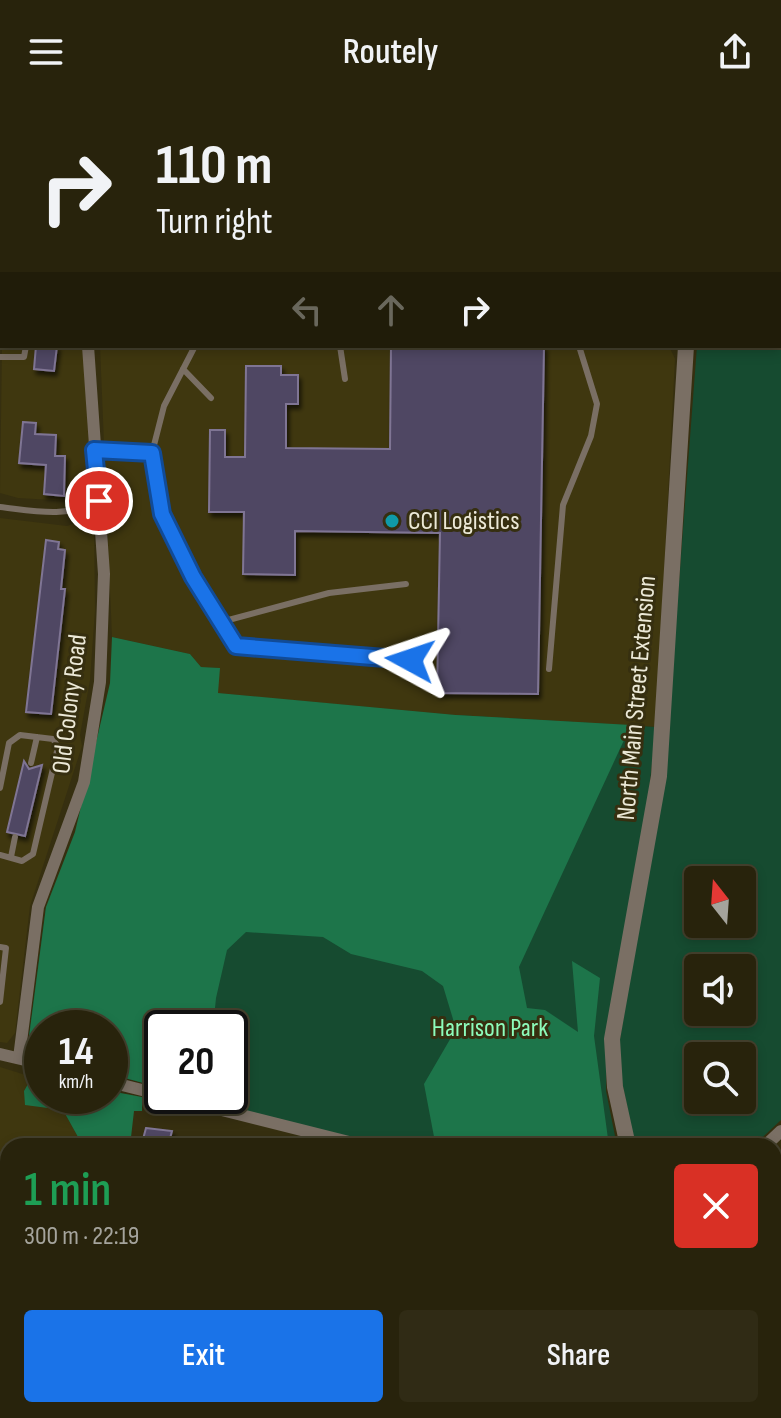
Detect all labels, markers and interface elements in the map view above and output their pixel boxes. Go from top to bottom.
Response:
icon: menu [24,30,68,74]
icon: share [713,30,757,74]
text: Routely [343,31,438,74]
text: 110 m [156,133,272,200]
icon: right [24,136,128,240]
text: Turn right [156,201,273,244]
icon: left [285,288,329,332]
icon: ahead [369,288,413,332]
icon: right [453,288,497,332]
pin [65,467,133,535]
icon: arrive [77,479,121,523]
place label: CCI Logistics [408,506,520,537]
marker: CCI Logistics [383,512,401,530]
street label: North Main Street Extension [611,574,663,822]
position arrow [368,618,452,702]
street label: Old Colony Road [46,633,94,775]
north arrow [684,866,756,938]
map controls [684,866,756,1114]
button: sound [684,954,756,1026]
speed limit sign: 20 [144,1010,248,1114]
park label: Harrison Park [432,1013,548,1044]
text: 14 [59,1028,93,1076]
button: search [684,1042,756,1114]
text: km/h [59,1070,93,1094]
text: 1 min [24,1162,111,1219]
button: close [674,1164,758,1248]
text: 300 m · 22:19 [24,1221,139,1252]
button: Exit [24,1310,383,1402]
button: Share [399,1310,758,1402]

